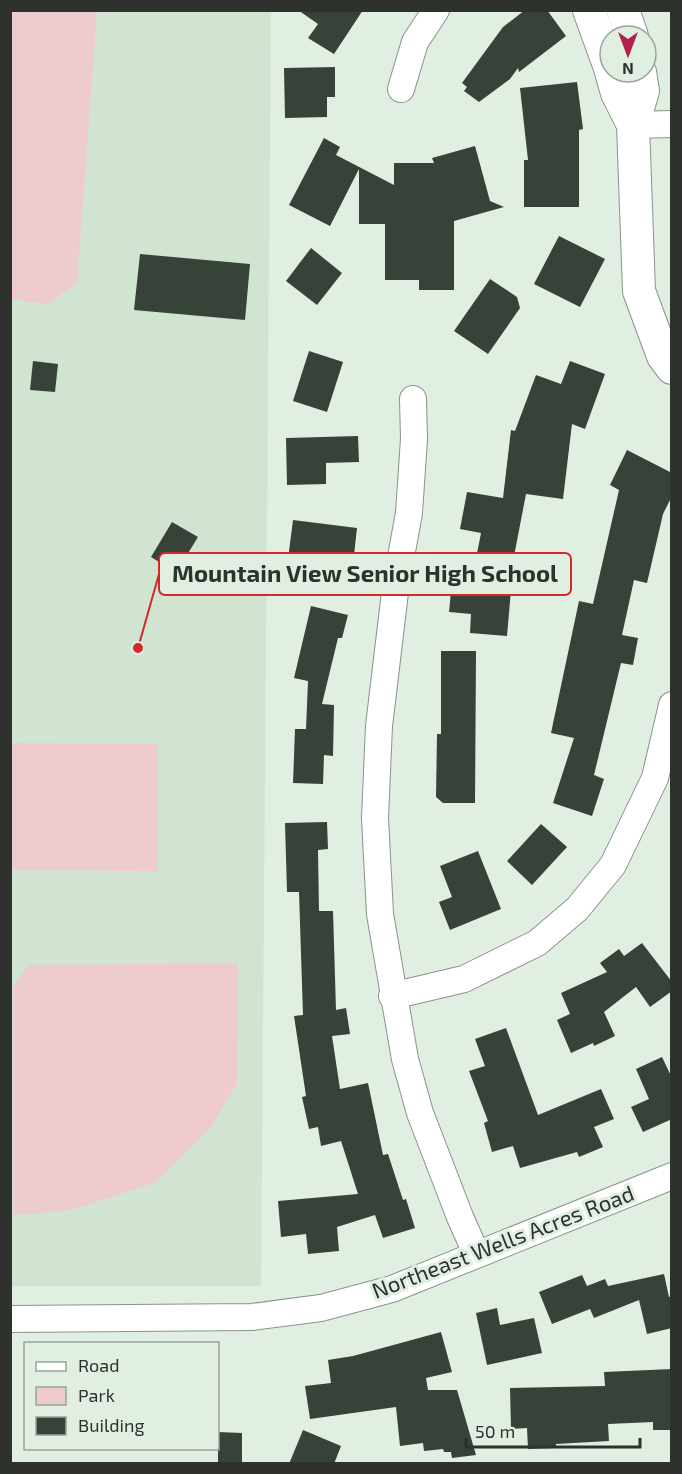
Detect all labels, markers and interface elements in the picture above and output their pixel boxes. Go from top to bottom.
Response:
north arrow [598,24,658,84]
text: N [622,60,634,79]
callout: Mountain View Senior High School [159,553,571,595]
text: Mountain View Senior High School [172,558,558,587]
street label: Northeast Wells Acres Road [368,1179,637,1303]
legend [24,1342,219,1450]
text: Road [78,1354,119,1376]
text: Park [78,1384,115,1406]
scale bar [466,1411,640,1449]
text: Building [78,1414,145,1436]
text: 50 m [475,1420,515,1442]

